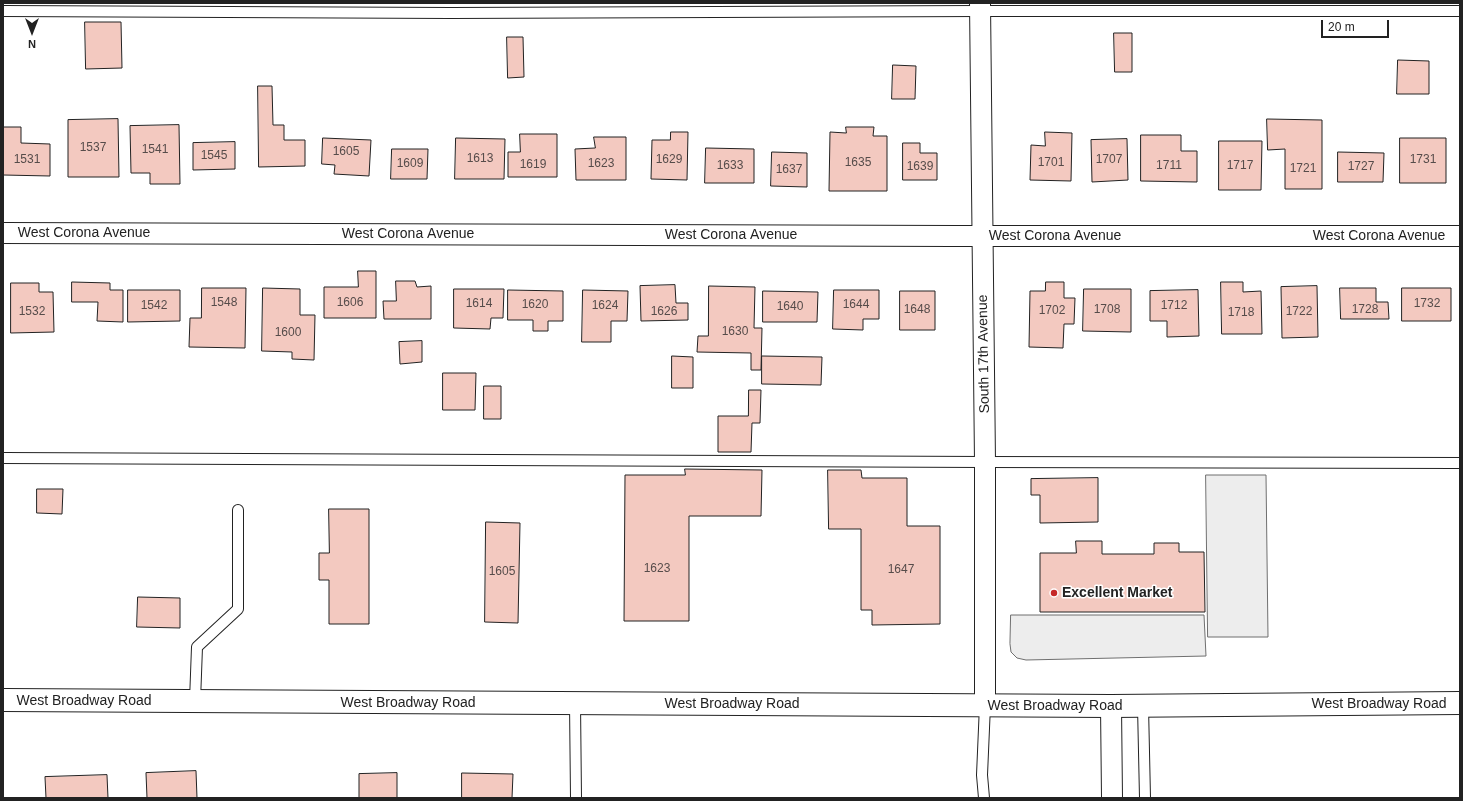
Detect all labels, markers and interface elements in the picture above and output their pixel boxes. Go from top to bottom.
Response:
north arrow [12,12,52,52]
scale bar [1323,12,1391,38]
text: 20 m [1328,20,1355,34]
text: N [28,38,36,50]
house number: 1537 [80,141,106,155]
house number: 1541 [142,143,168,157]
house number: 1605 [333,145,359,159]
house number: 1545 [201,149,227,163]
house number: 1613 [467,152,493,166]
house number: 1531 [14,153,40,167]
house number: 1629 [656,153,682,167]
house number: 1707 [1096,153,1122,167]
house number: 1731 [1410,153,1436,167]
house number: 1635 [845,156,871,170]
house number: 1701 [1038,156,1064,170]
house number: 1609 [397,157,423,171]
house number: 1623 [588,157,614,171]
house number: 1619 [520,158,546,172]
house number: 1633 [717,159,743,173]
house number: 1711 [1156,159,1182,173]
house number: 1717 [1227,159,1253,173]
house number: 1639 [907,160,933,174]
house number: 1727 [1348,160,1374,174]
house number: 1721 [1290,162,1316,176]
house number: 1637 [776,163,802,177]
street label: West Corona Avenue [18,225,150,241]
street label: West Corona Avenue [342,226,474,242]
street label: West Corona Avenue [665,227,797,243]
street label: West Corona Avenue [989,228,1121,244]
street label: West Corona Avenue [1313,228,1445,244]
street label: South 17th Avenue [975,294,993,414]
house number: 1548 [211,296,237,310]
house number: 1606 [337,296,363,310]
house number: 1614 [466,297,492,311]
house number: 1732 [1414,297,1440,311]
house number: 1620 [522,298,548,312]
house number: 1644 [843,298,869,312]
house number: 1542 [141,299,167,313]
house number: 1624 [592,299,618,313]
house number: 1712 [1161,299,1187,313]
house number: 1640 [777,300,803,314]
house number: 1648 [904,303,930,317]
house number: 1708 [1094,303,1120,317]
house number: 1728 [1352,303,1378,317]
house number: 1702 [1039,304,1065,318]
house number: 1532 [19,305,45,319]
house number: 1626 [651,305,677,319]
house number: 1722 [1286,305,1312,319]
house number: 1718 [1228,306,1254,320]
house number: 1630 [722,325,748,339]
house number: 1600 [275,326,301,340]
house number: 1623 [644,562,670,576]
house number: 1647 [888,563,914,577]
house number: 1605 [489,565,515,579]
place label: Excellent Market [1062,585,1172,601]
marker: Excellent Market [1049,588,1059,598]
street label: West Broadway Road [16,693,152,709]
street label: West Broadway Road [340,695,476,711]
street label: West Broadway Road [664,696,800,712]
street label: West Broadway Road [1311,696,1447,712]
street label: West Broadway Road [987,698,1123,714]

